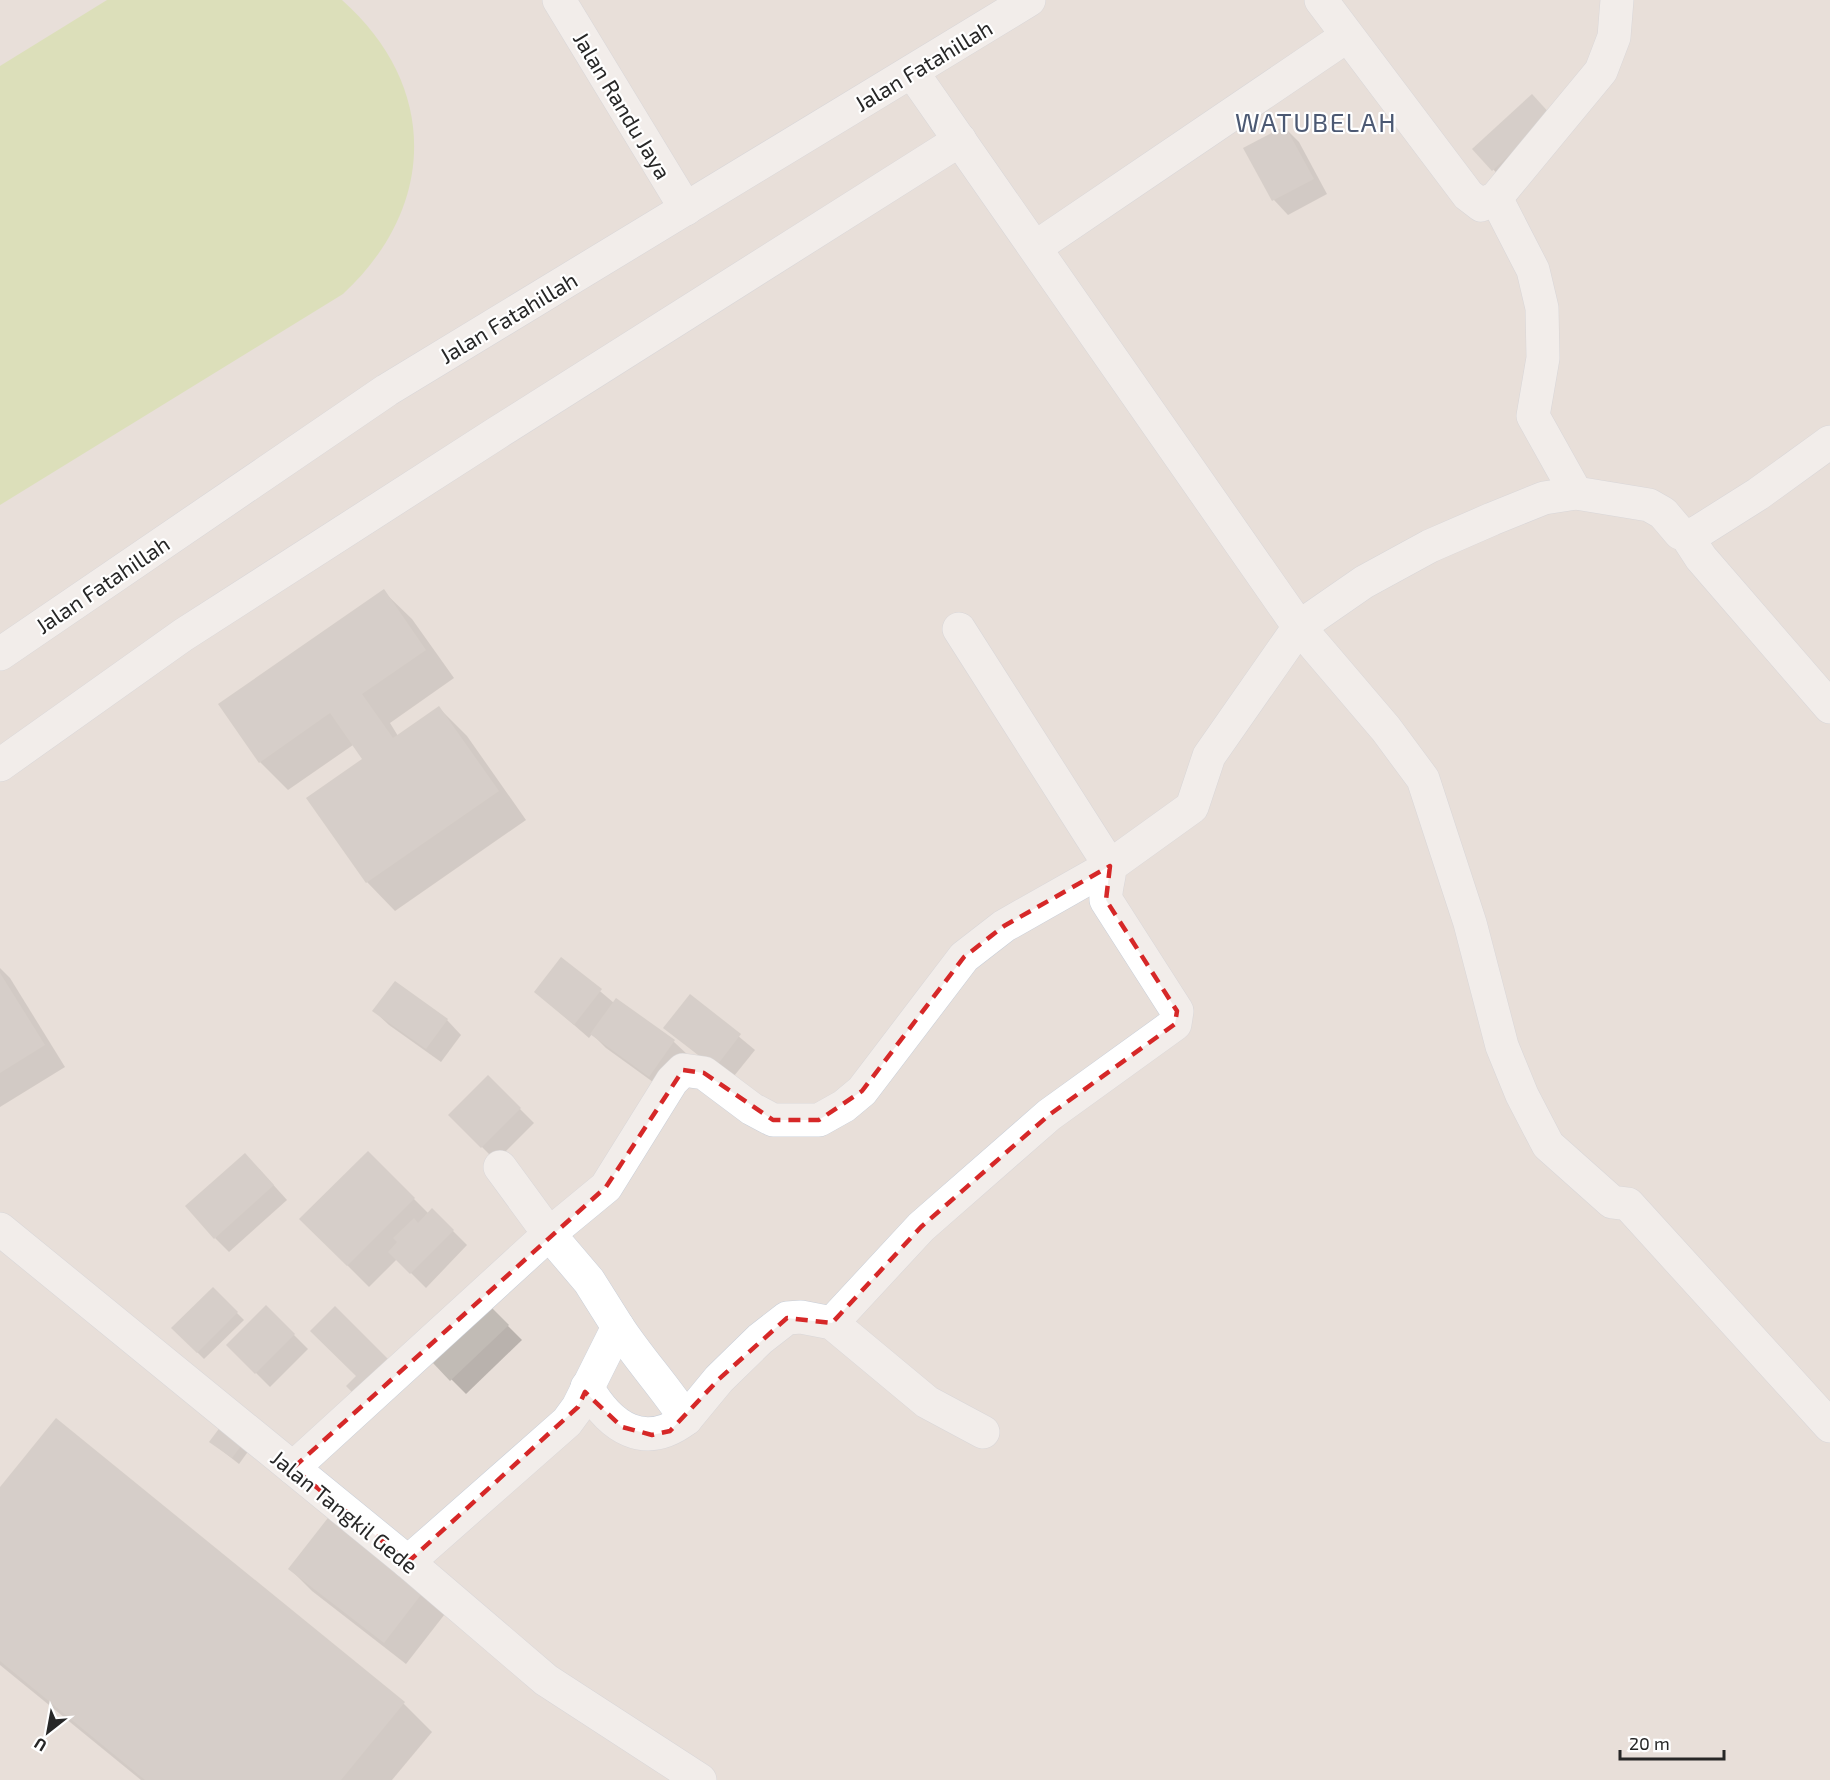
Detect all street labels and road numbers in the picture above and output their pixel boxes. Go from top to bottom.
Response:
street label: Jalan Fatahillah [849,14,997,116]
street label: Jalan Randu Jaya [569,27,677,183]
street label: Jalan Fatahillah [434,266,582,368]
street label: Jalan Fatahillah [30,530,174,638]
street label: Jalan Tangkil Gede [267,1444,423,1578]

